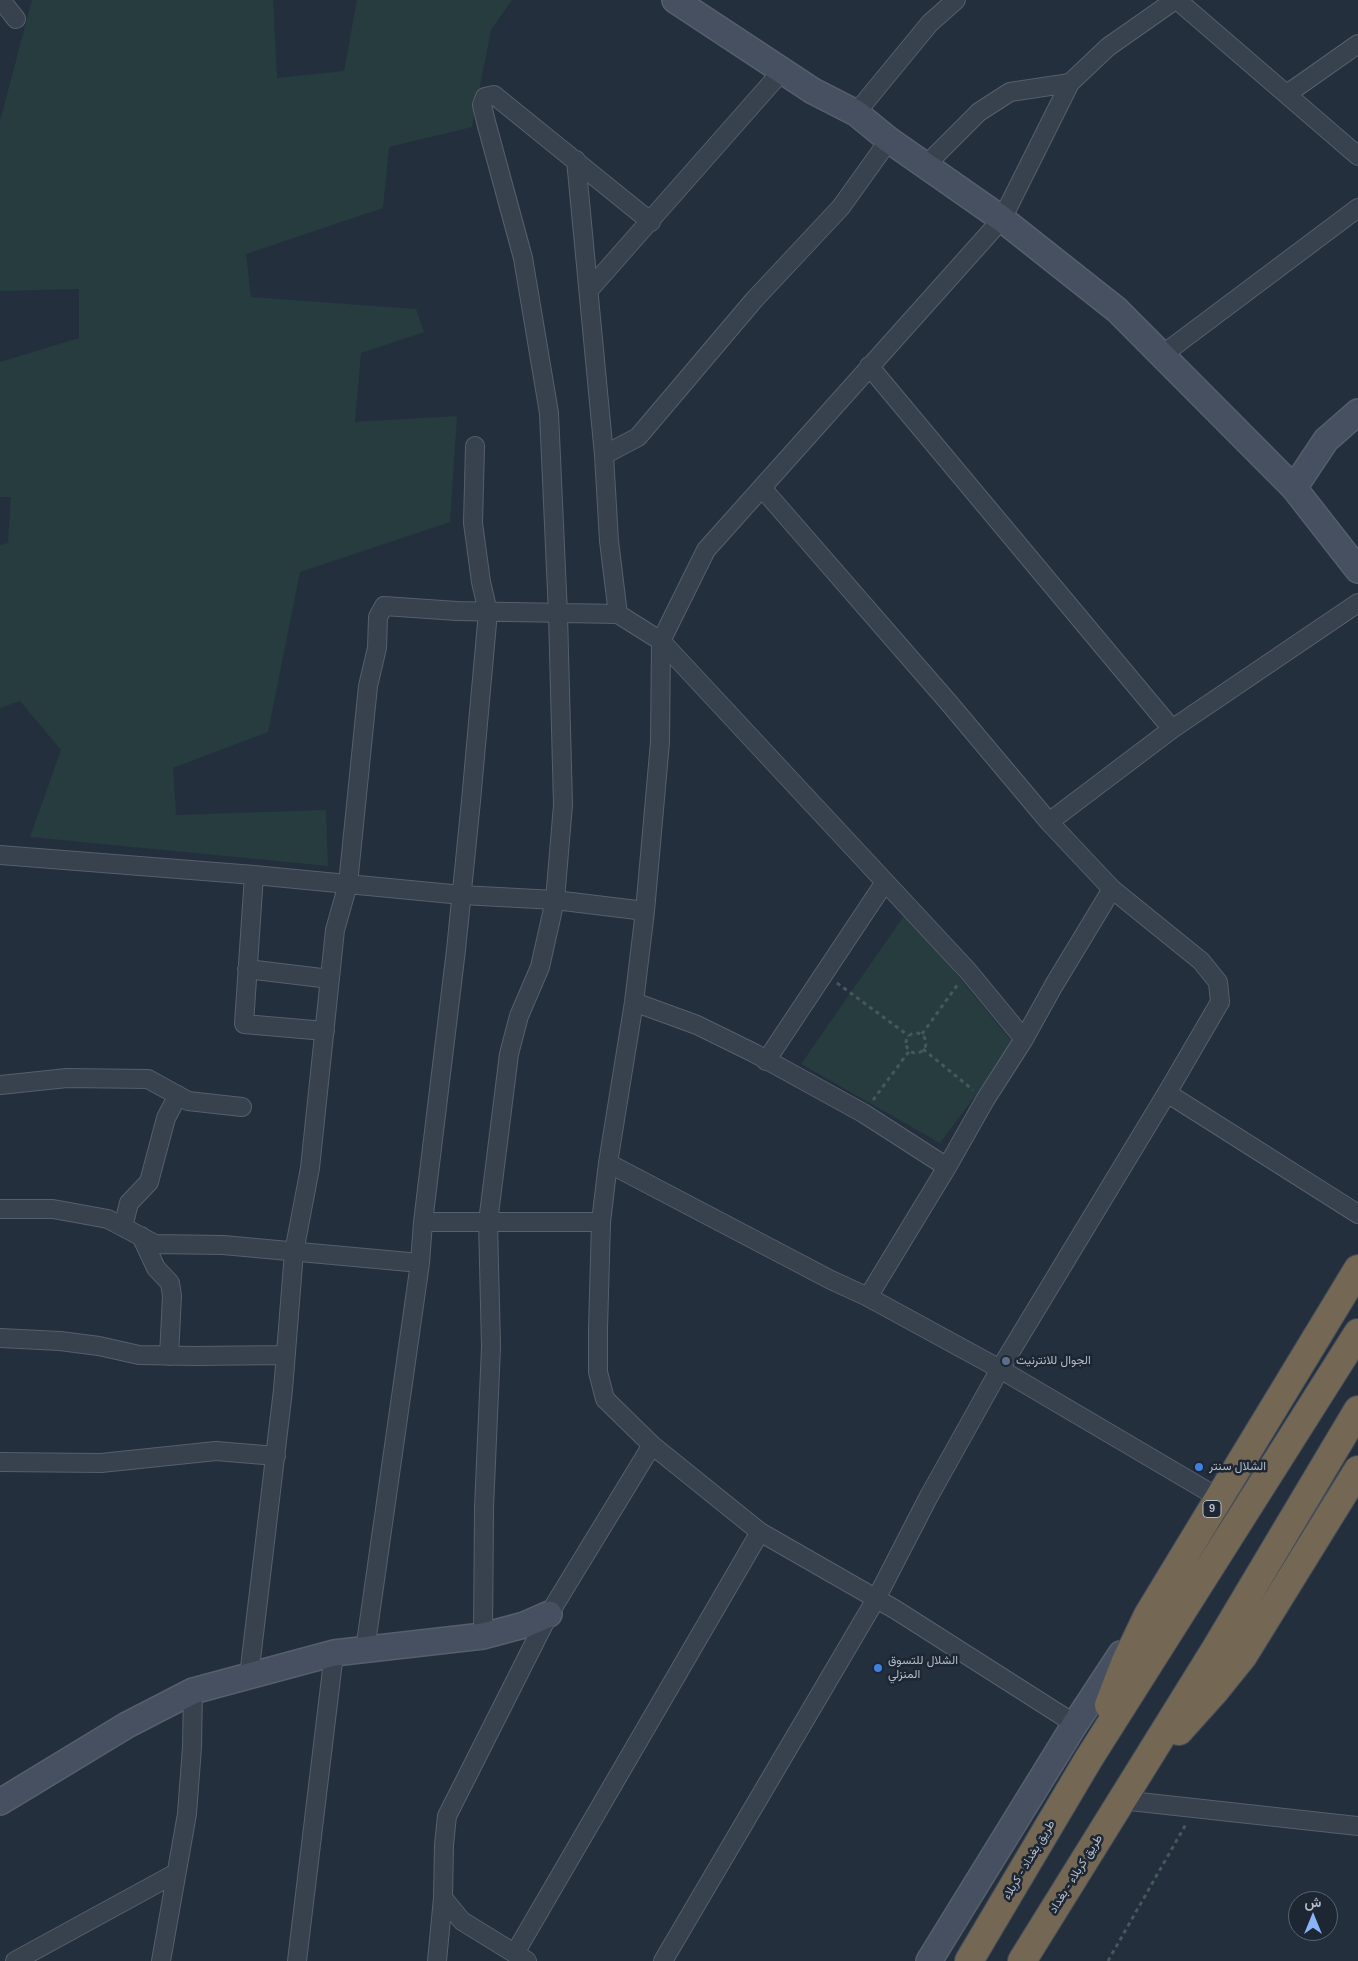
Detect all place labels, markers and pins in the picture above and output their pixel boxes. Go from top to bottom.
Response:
place label: الجوال للانترنيت [1016,1354,1091,1368]
marker: الجوال للانترنيت [1000,1355,1012,1367]
place label: الشلال سنتر [1209,1460,1266,1474]
marker: الشلال سنتر [1193,1461,1205,1473]
place label: الشلال للتسوق المنزلي [888,1654,958,1682]
marker: الشلال للتسوق المنزلي [872,1662,884,1674]

